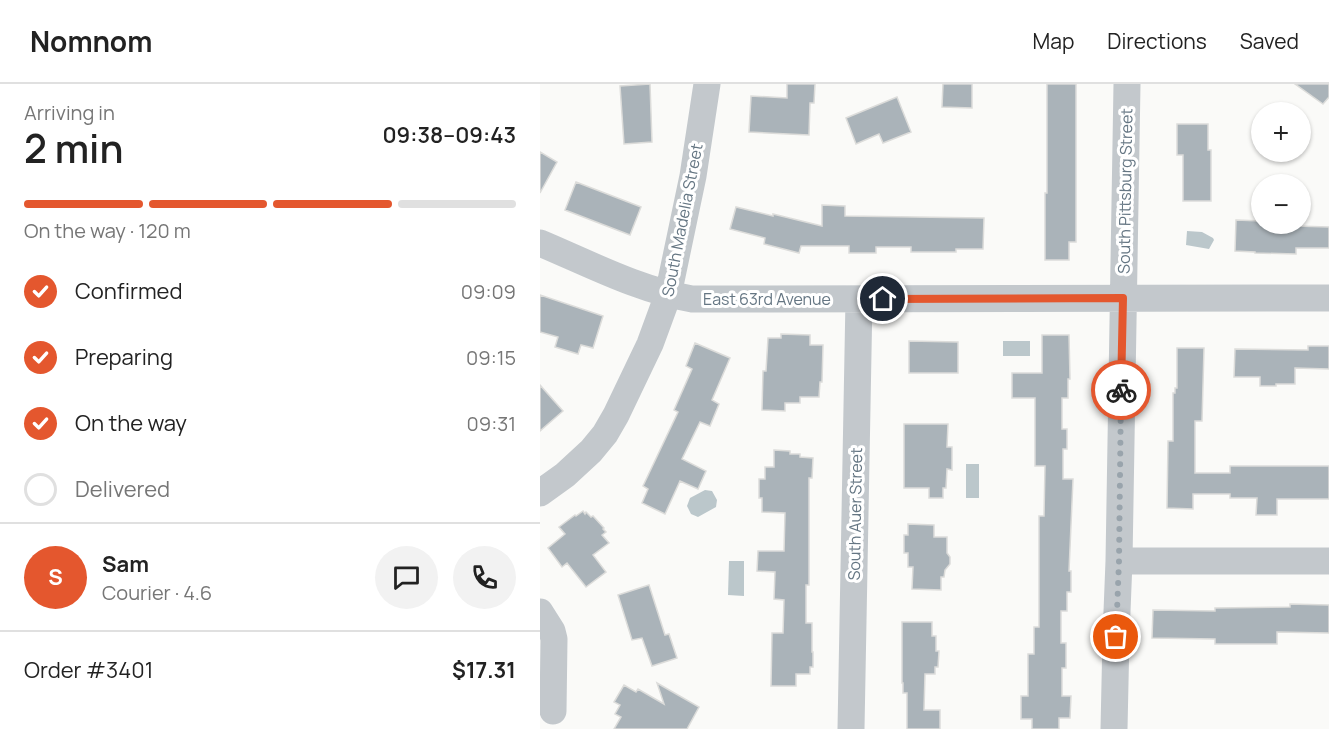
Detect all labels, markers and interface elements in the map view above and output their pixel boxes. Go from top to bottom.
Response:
text: Nomnom [30,22,152,60]
text: Map [1033,27,1074,55]
text: Directions [1107,27,1207,55]
text: Saved [1240,27,1299,55]
text: Arriving in [24,99,115,126]
map controls [1251,102,1311,234]
button: + [1251,102,1311,162]
street label: South Pittsburg Street [1113,108,1137,274]
text: 09:38–09:43 [382,120,516,150]
text: 2 min [24,121,123,175]
street label: South Madelia Street [656,141,708,299]
button: − [1251,174,1311,234]
text: On the way · 120 m [24,217,191,244]
pin [857,273,908,324]
icon: check [24,275,57,308]
text: Confirmed [75,276,183,306]
text: 09:09 [461,278,516,305]
icon: home [866,282,899,315]
street label: East 63rd Avenue [703,288,831,310]
icon: check [24,341,57,374]
text: Preparing [75,342,173,372]
text: 09:15 [466,344,516,371]
courier [1091,360,1151,420]
icon: bike [1105,374,1138,407]
icon: check [24,407,57,440]
text: On the way [75,408,187,438]
text: 09:31 [467,410,516,437]
street label: South Auer Street [843,447,867,581]
text: Delivered [75,474,170,504]
button: chat [375,546,438,609]
button: phone [453,546,516,609]
text: Sam [102,549,149,579]
text: S [48,562,63,592]
text: Courier · 4.6 [102,579,212,606]
pin [1090,611,1141,662]
icon: bag [1099,620,1132,653]
text: Order #3401 [24,655,153,685]
text: $17.31 [452,655,516,685]

